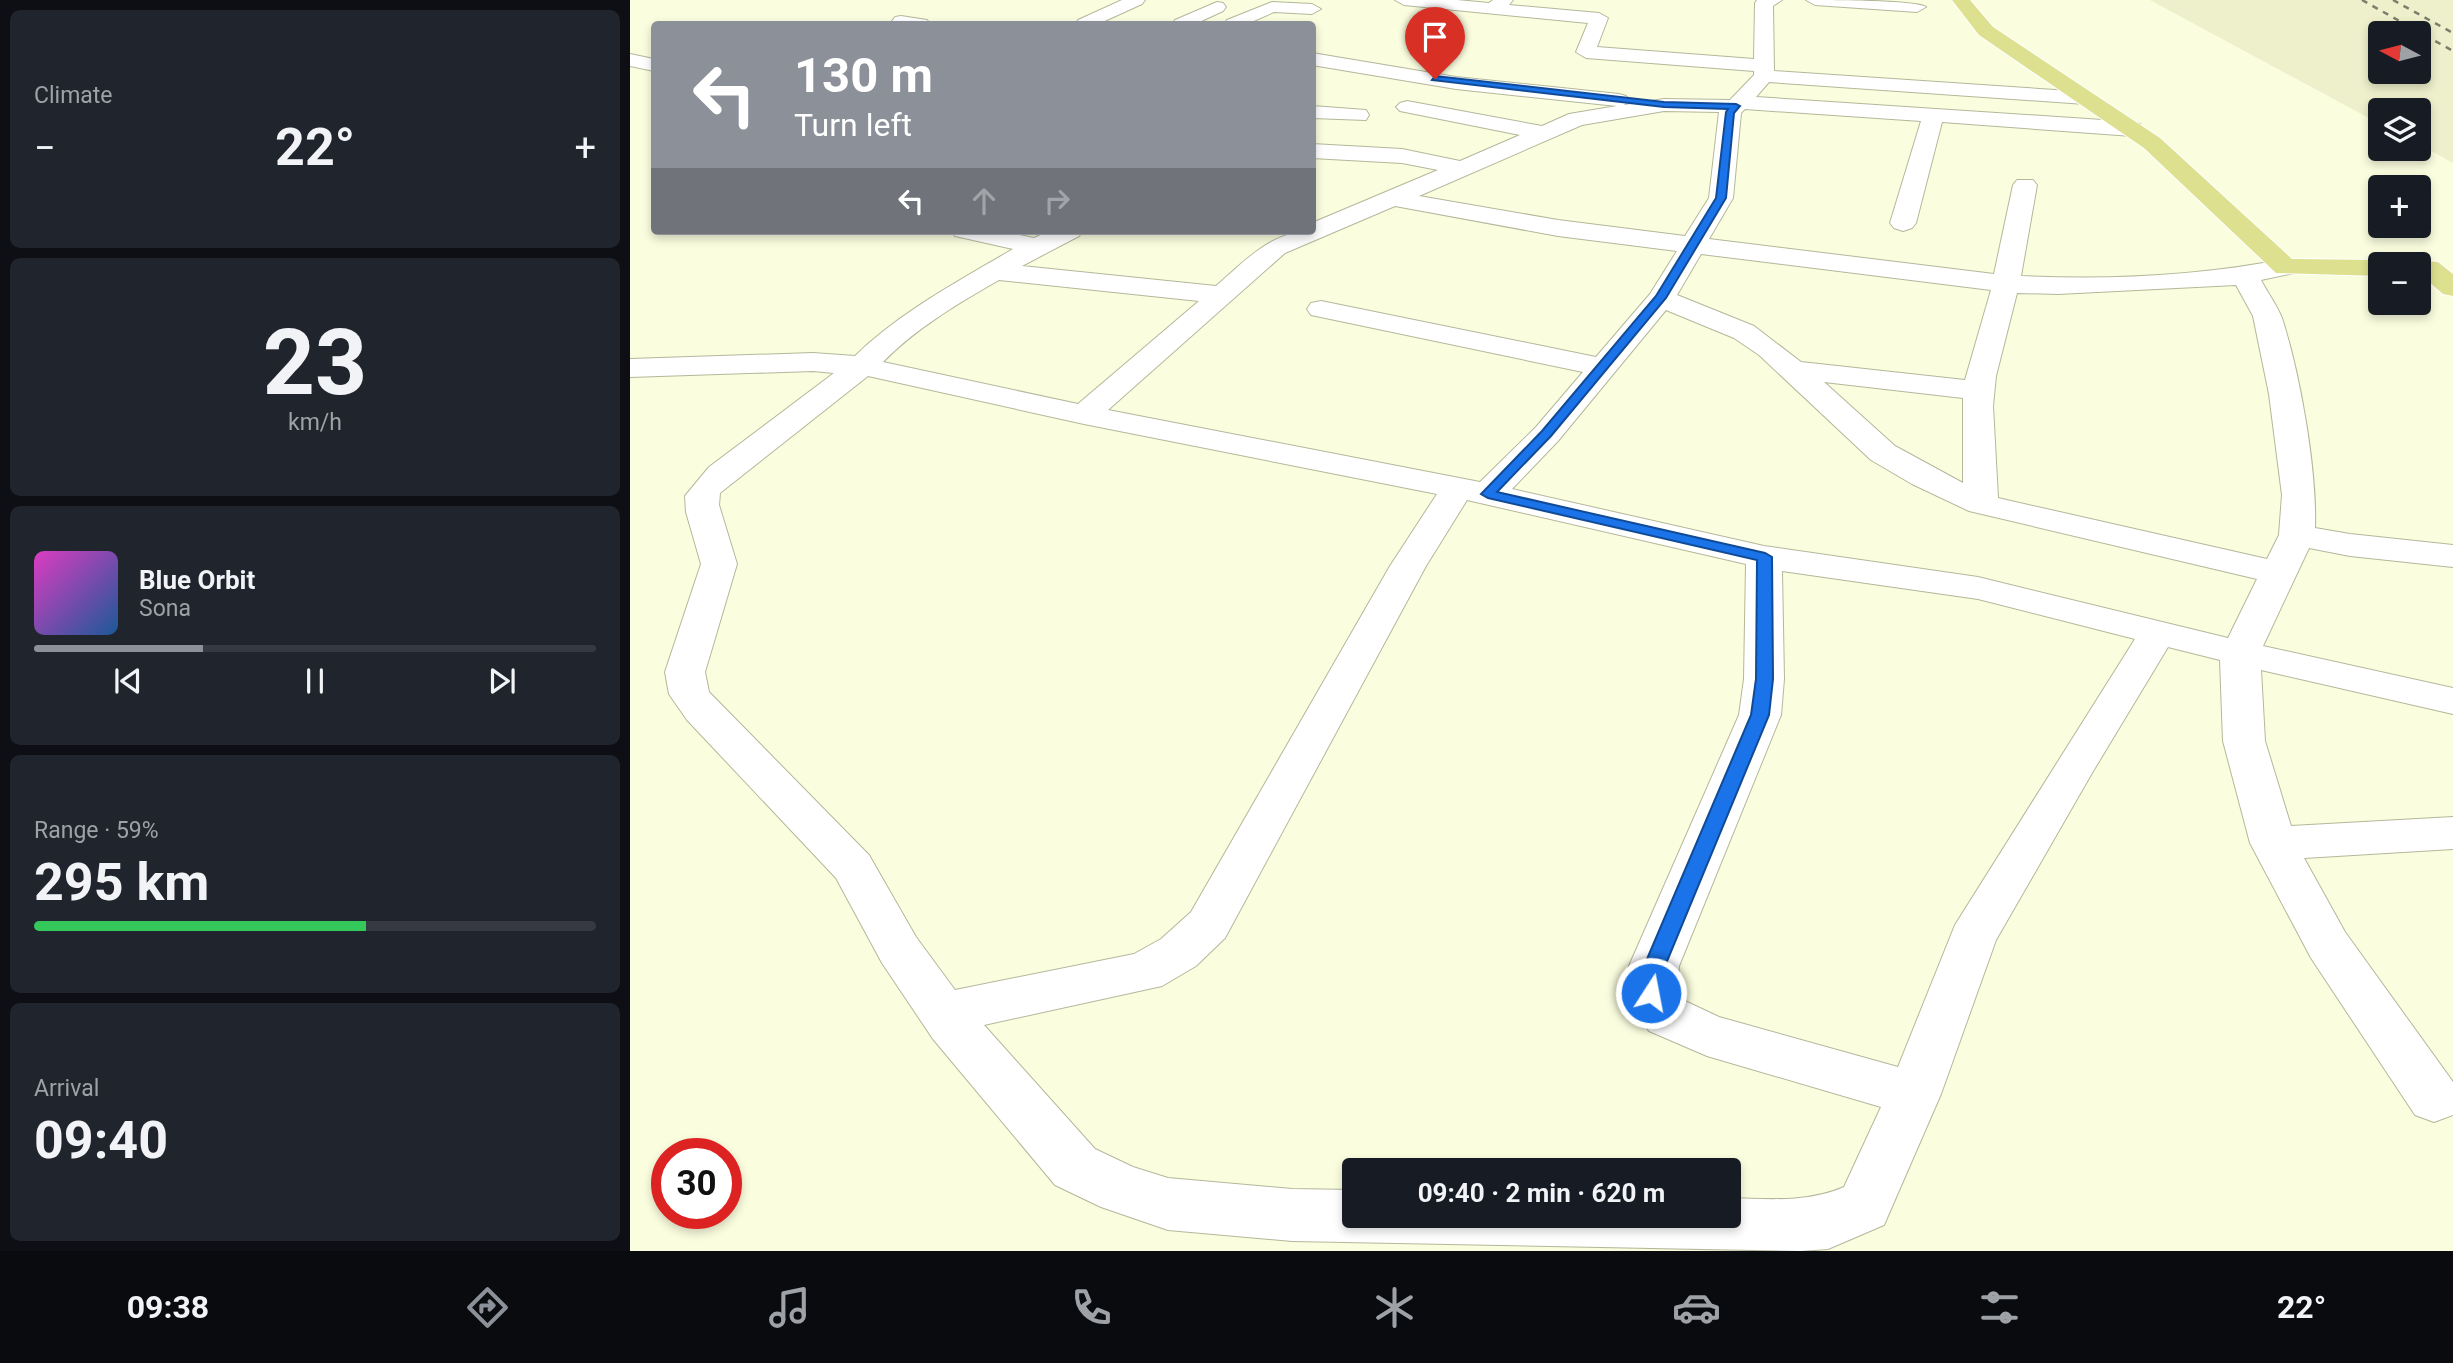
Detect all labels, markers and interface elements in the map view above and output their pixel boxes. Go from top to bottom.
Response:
pin [1405,7,1465,79]
icon: arrive [1416,18,1454,56]
north arrow [2368,21,2431,84]
map controls [2368,21,2431,315]
text: 130 m [794,47,933,104]
icon: left [679,49,770,140]
text: Climate [34,82,113,109]
button: layers [2368,98,2431,161]
text: Turn left [794,106,912,144]
text: 22° [275,117,355,178]
text: − [34,126,56,170]
text: + [574,126,596,170]
button: + [2368,175,2431,238]
icon: left [892,182,930,220]
icon: ahead [965,182,1003,220]
icon: right [1038,182,1076,220]
button: − [2368,252,2431,315]
text: 23 [263,310,367,416]
text: km/h [288,409,342,436]
text: Blue Orbit [139,565,255,595]
text: Sona [139,595,191,622]
icon: previous [109,662,147,700]
icon: pause [296,662,334,700]
icon: next [483,662,521,700]
text: Range · 59% [34,817,159,844]
text: 295 km [34,852,209,913]
position arrow [1614,956,1688,1030]
text: Arrival [34,1075,99,1102]
text: 09:40 [34,1110,168,1171]
speed limit sign: 30 [651,1138,742,1229]
text: 09:40 · 2 min · 620 m [1418,1178,1665,1208]
icon: directions [463,1283,512,1332]
icon: music [765,1283,814,1332]
icon: phone [1067,1283,1116,1332]
icon: climate [1370,1283,1419,1332]
icon: car [1672,1283,1721,1332]
icon: filters [1975,1283,2024,1332]
text: 09:38 [127,1288,209,1326]
text: 22° [2277,1288,2326,1326]

